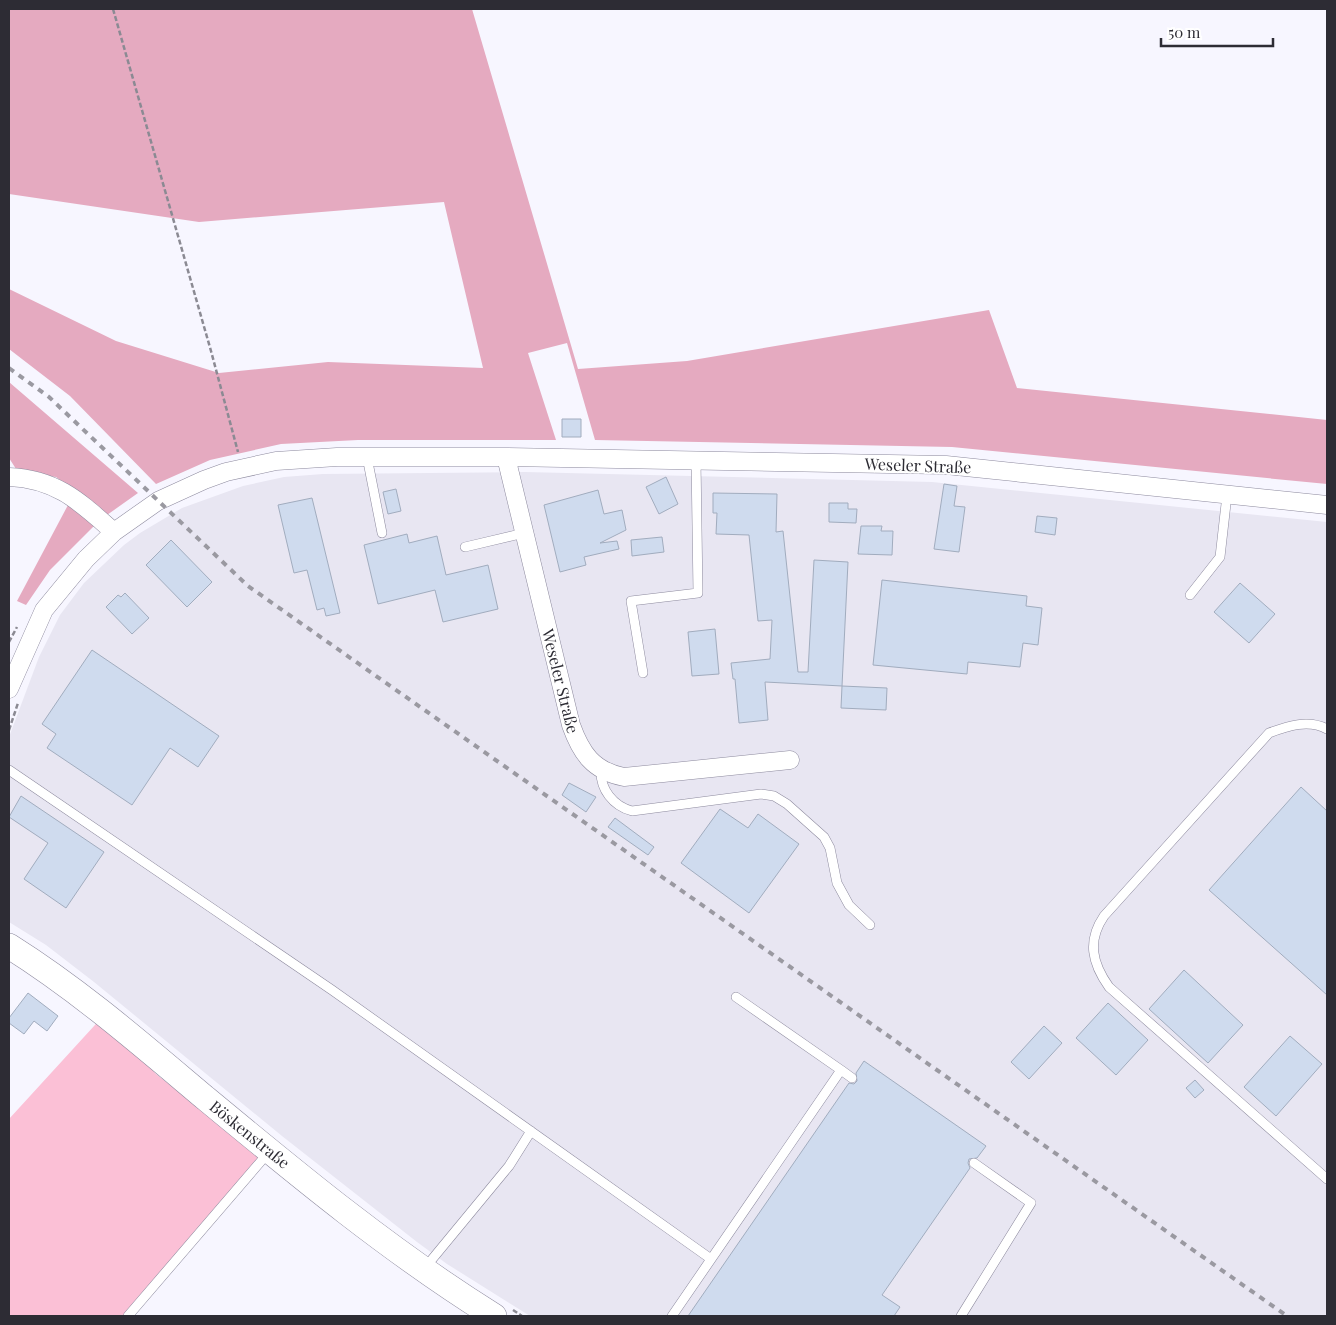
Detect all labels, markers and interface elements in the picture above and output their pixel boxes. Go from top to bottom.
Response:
scale bar [1161,15,1274,47]
text: 50 m [1168,22,1201,42]
street label: Weseler Straße [863,453,972,477]
street label: Weseler Straße [538,626,584,735]
street label: Böskenstraße [206,1095,294,1173]

